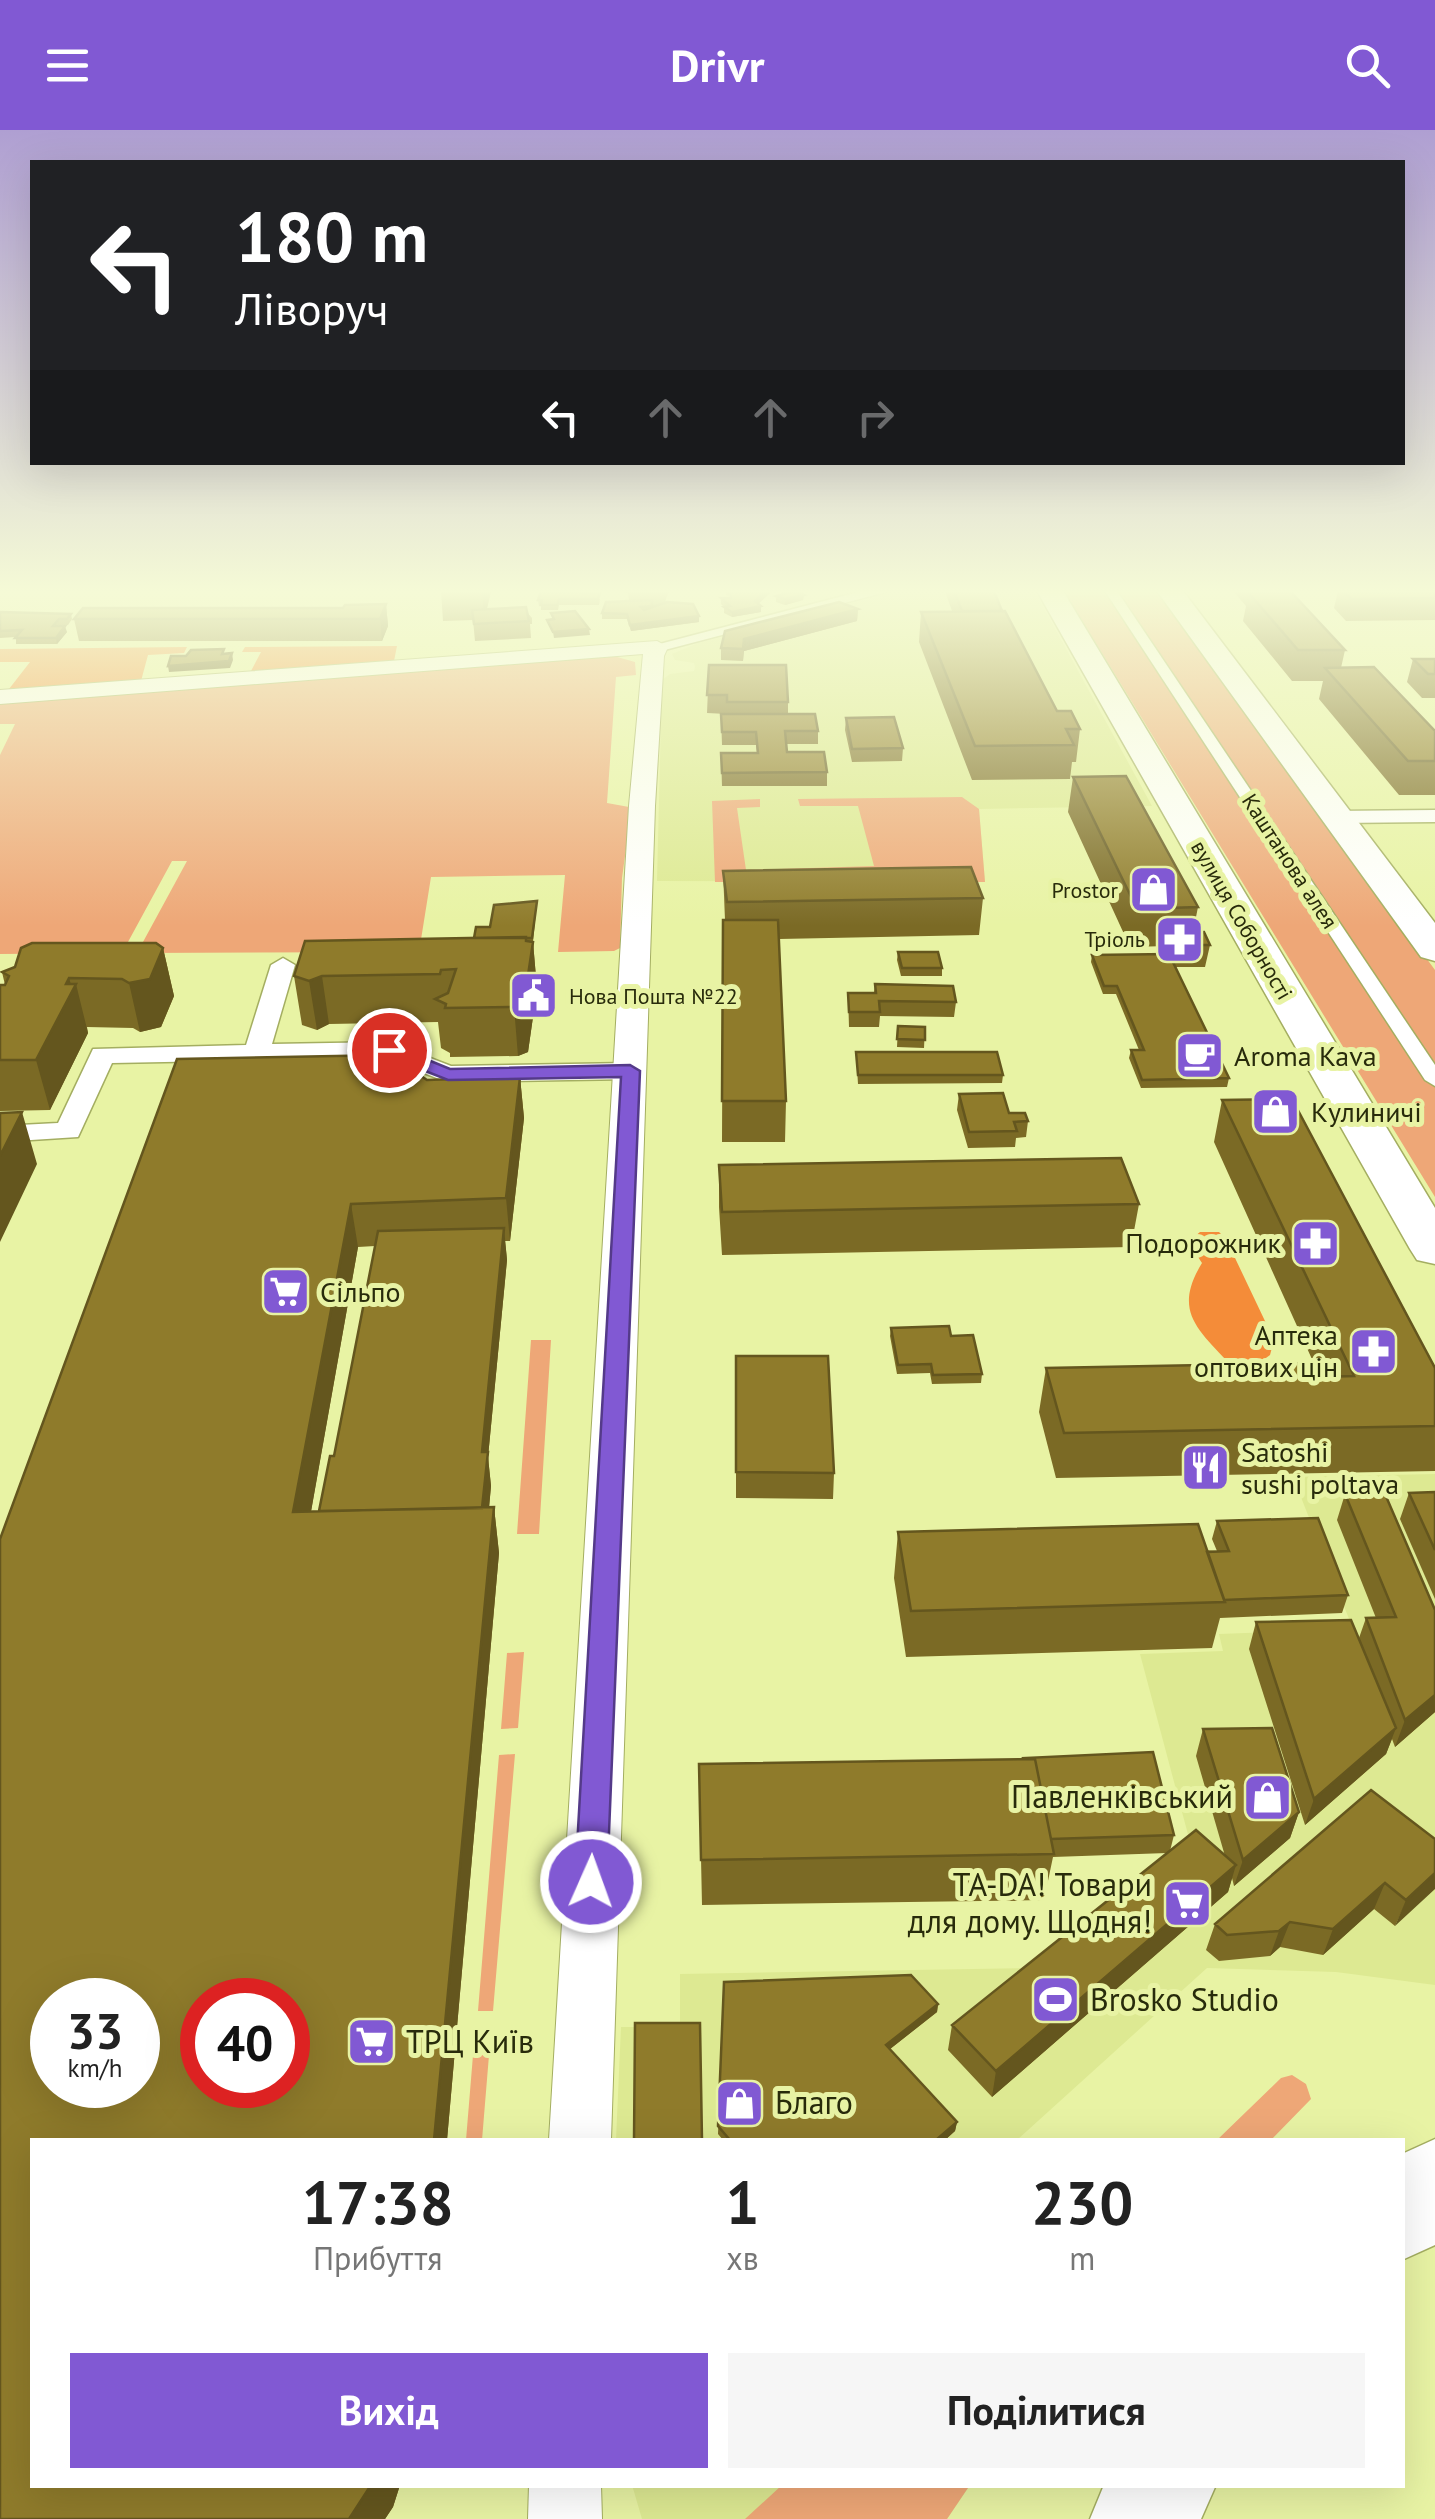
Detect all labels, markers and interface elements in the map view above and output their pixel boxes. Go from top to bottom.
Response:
text: Drivr [670,36,765,94]
icon: menu [40,38,95,93]
icon: search [1340,38,1395,93]
text: 180 m [235,191,428,281]
icon: left [70,200,200,330]
text: Ліворуч [235,279,389,337]
icon: left [533,390,588,445]
icon: ahead [638,390,693,445]
icon: ahead [743,390,798,445]
icon: right [848,390,903,445]
street label: Каштанова алея [1236,788,1344,934]
street label: вулиця Соборності [1185,835,1299,1005]
shop icon: Prostor [1127,864,1179,916]
place label: Prostor [1051,876,1119,904]
pharmacy icon: Тріоль [1154,913,1206,965]
place label: Тріоль [1084,925,1145,953]
public building icon: Нова Пошта №22 [508,970,560,1022]
place label: Нова Пошта №22 [569,982,738,1010]
pin [347,1008,432,1093]
icon: arrive [362,1023,417,1078]
cafe icon: Aroma Kava [1173,1030,1225,1082]
place label: Aroma Kava [1234,1037,1377,1074]
shop icon: Кулиничі [1250,1086,1302,1138]
place label: Кулиничі [1311,1093,1422,1130]
pharmacy icon: Подорожник [1290,1217,1342,1269]
place label: Подорожник [1125,1224,1282,1261]
supermarket icon: Сільпо [259,1266,311,1318]
place label: Сільпо [320,1273,401,1310]
place label: Аптека оптових цін [1194,1316,1338,1385]
pharmacy icon: Аптека оптових цін [1347,1325,1399,1377]
place label: Satoshi sushi poltava [1241,1433,1399,1502]
restaurant icon: Satoshi sushi poltava [1180,1442,1232,1494]
shop icon: Павленківський [1242,1771,1294,1823]
place label: Павленківський [1011,1775,1233,1817]
position arrow [539,1830,643,1934]
place label: TA-DA! Товари для дому. Щодня! [908,1863,1152,1942]
supermarket icon: TA-DA! Товари для дому. Щодня! [1161,1877,1213,1929]
sports icon: Brosko Studio [1029,1974,1081,2026]
speed limit sign: 40 [180,1978,310,2108]
place label: Brosko Studio [1090,1978,1279,2020]
text: 33 [67,1998,123,2063]
supermarket icon: ТРЦ Київ [345,2016,397,2068]
place label: ТРЦ Київ [406,2020,534,2062]
text: km/h [68,2052,122,2084]
shop icon: Благо [714,2077,766,2129]
place label: Благо [775,2081,853,2123]
text: 17:38 [302,2163,454,2241]
text: 1 [726,2163,760,2241]
text: 230 [1031,2163,1133,2241]
text: Прибуття [313,2237,443,2279]
text: хв [726,2237,759,2279]
text: m [1069,2237,1095,2279]
button: Вихід [70,2353,708,2468]
button: Поділитися [728,2353,1365,2468]

